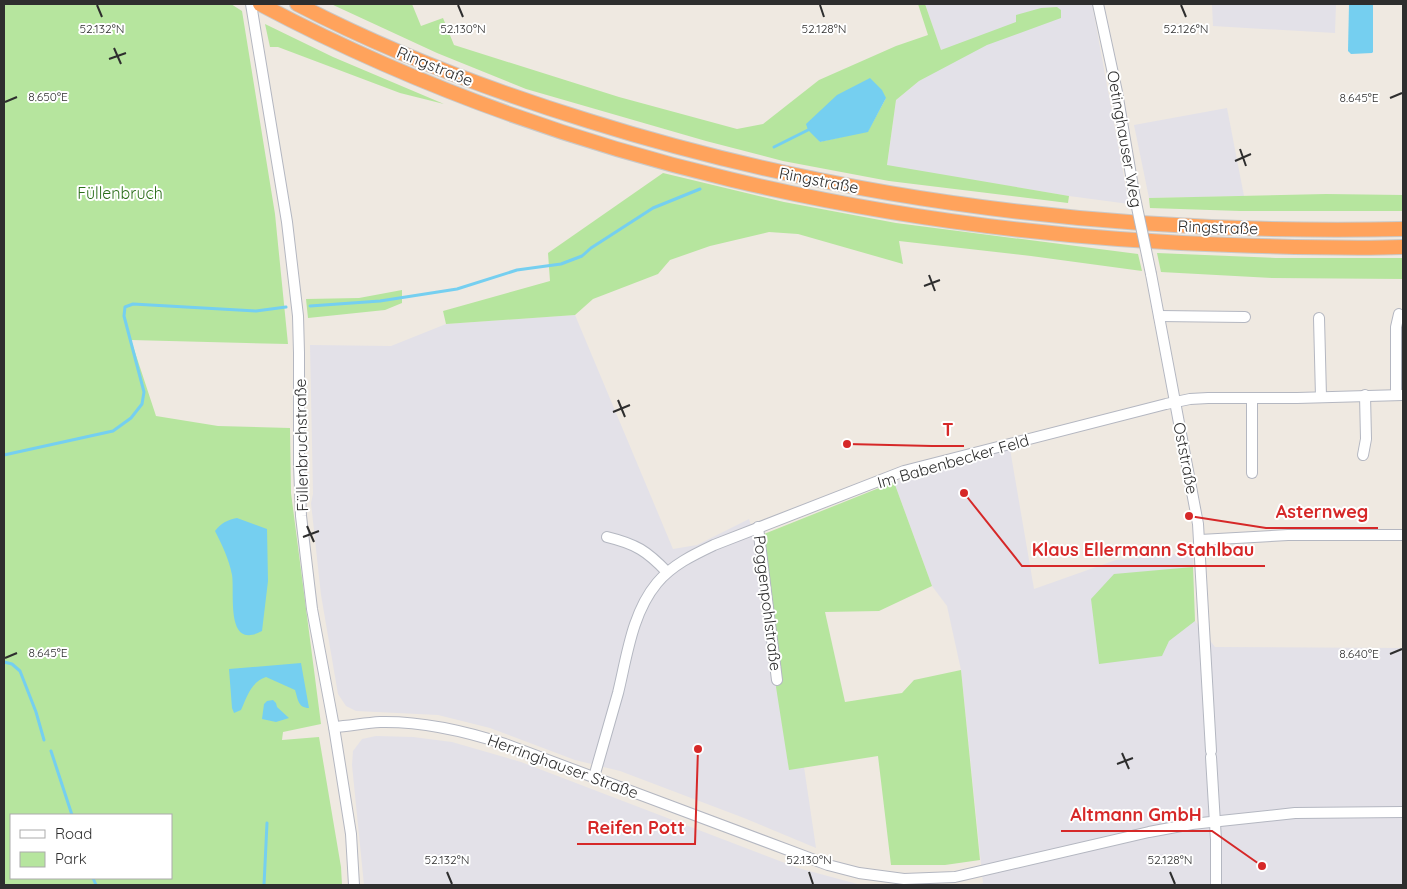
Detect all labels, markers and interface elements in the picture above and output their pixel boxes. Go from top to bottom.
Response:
text: 52.132°N [80,21,124,36]
text: 52.130°N [440,21,486,36]
text: 52.128°N [801,21,847,36]
text: 52.126°N [1163,21,1209,36]
street label: Ringstraße [394,42,476,90]
street label: Oetinghauser Weg [1103,69,1147,209]
text: 8.650°E [28,89,68,104]
text: 8.645°E [1339,90,1379,105]
street label: Ringstraße [778,162,860,198]
park label: Füllenbruch [77,183,163,203]
street label: Ringstraße [1177,216,1259,238]
street label: Füllenbruchstraße [290,378,312,512]
callout: T [932,413,964,446]
text: T [942,418,954,441]
street label: Oststraße [1169,420,1203,496]
street label: Im Babenbecker Feld [875,430,1031,492]
callout: Asternweg [1266,495,1378,528]
text: Asternweg [1276,500,1368,523]
callout: Klaus Ellermann Stahlbau [1022,533,1265,566]
street label: Poggenpohlstraße [750,534,786,672]
text: Klaus Ellermann Stahlbau [1032,538,1254,561]
text: 8.645°E [28,645,68,660]
text: 8.640°E [1339,646,1379,661]
street label: Herringhauser Straße [485,729,641,803]
callout: Altmann GmbH [1061,798,1212,831]
text: Altmann GmbH [1070,803,1202,826]
callout: Reifen Pott [577,811,695,844]
legend [10,814,172,879]
text: Reifen Pott [587,816,685,839]
text: Road [55,824,92,843]
text: Park [55,849,87,868]
text: 52.132°N [425,852,469,867]
text: 52.130°N [786,852,832,867]
text: 52.128°N [1147,852,1193,867]

